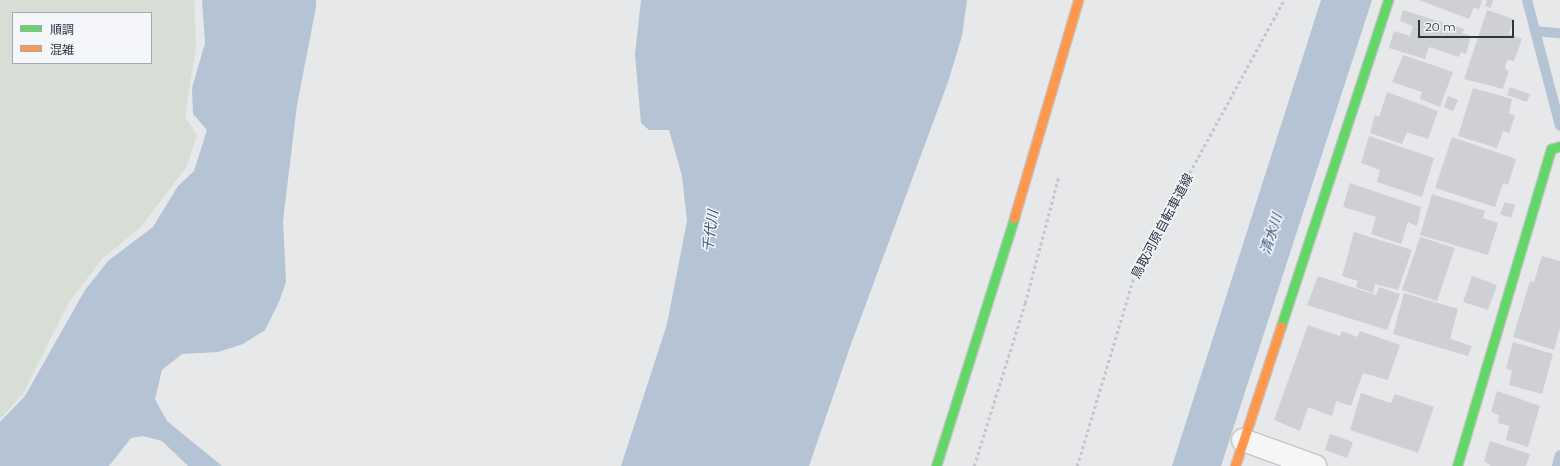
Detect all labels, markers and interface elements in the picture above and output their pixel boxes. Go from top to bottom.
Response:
legend [12,12,152,64]
scale bar [1420,12,1516,38]
text: 20 m [1425,19,1456,34]
text: 順調 [50,22,74,37]
text: 混雑 [50,42,74,57]
street label: 鳥取河原自転車道線 [1128,171,1196,281]
water label: 千代川 [699,209,721,253]
water label: 清水川 [1257,211,1285,257]

